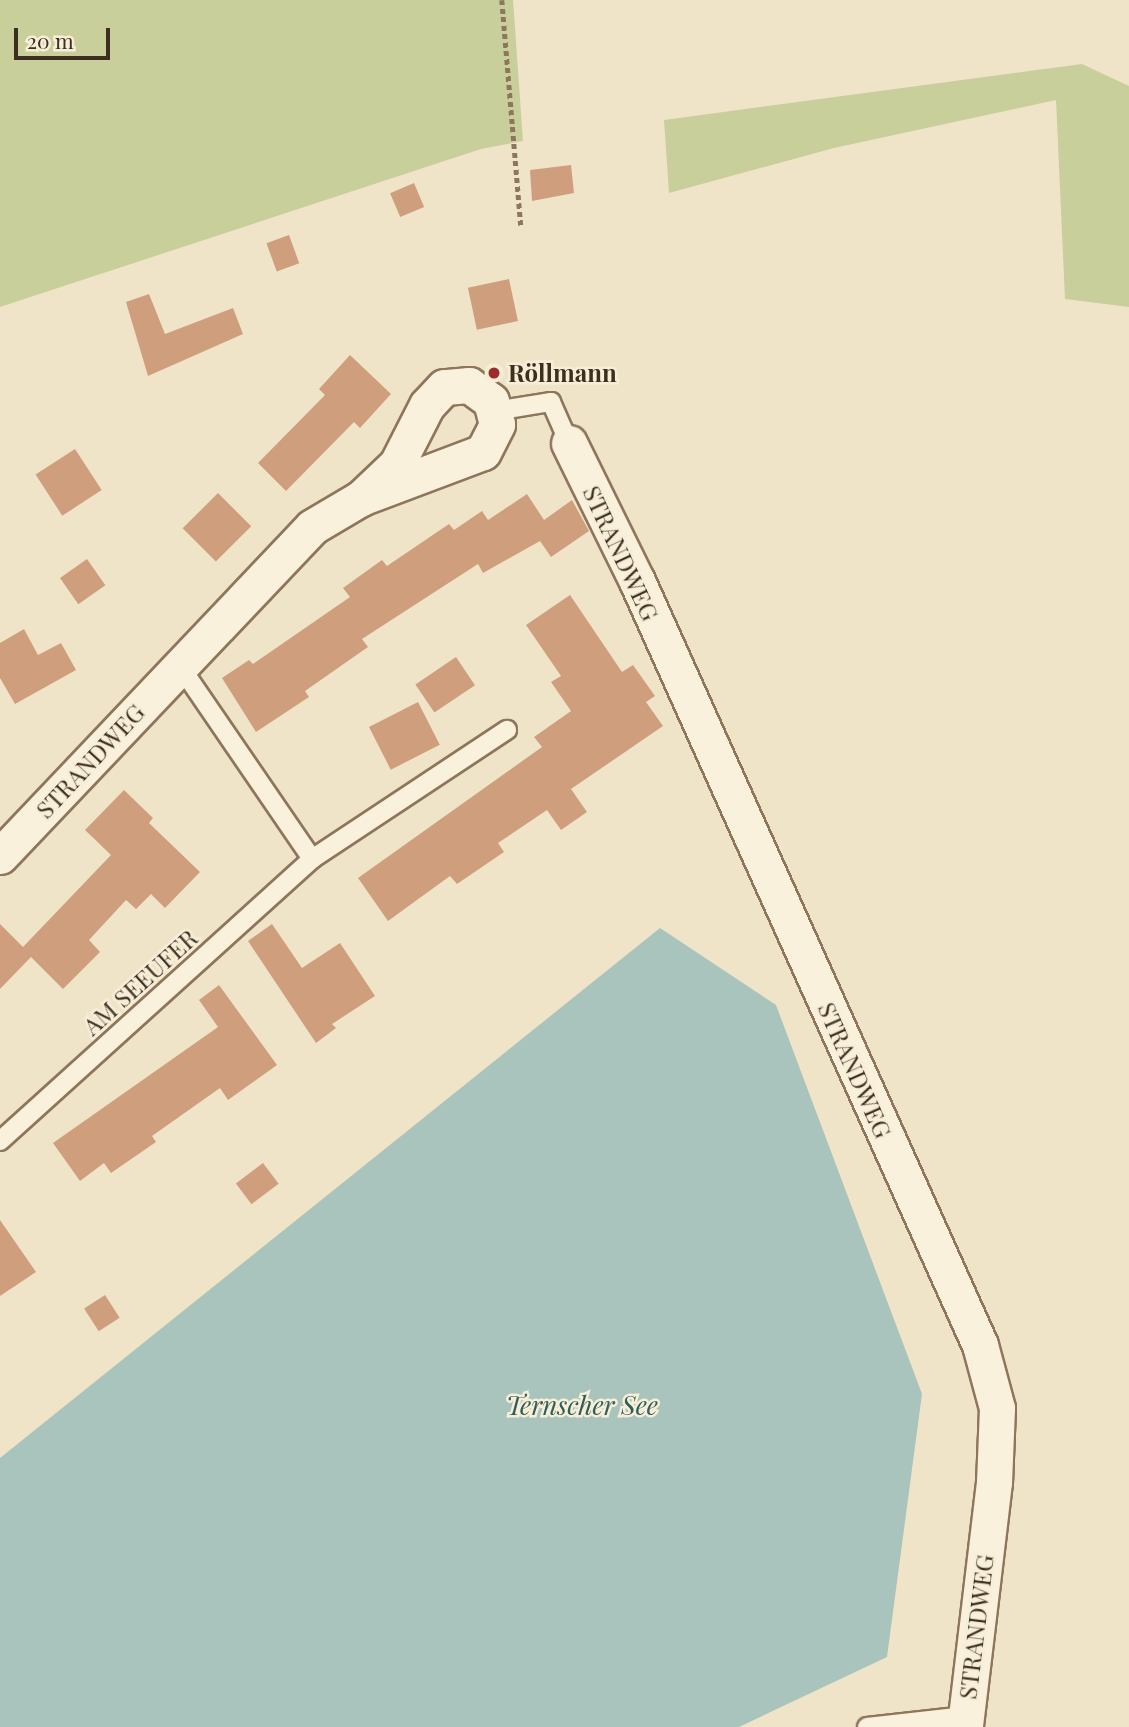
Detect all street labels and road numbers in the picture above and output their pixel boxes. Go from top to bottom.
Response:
street label: STRANDWEG [577,481,665,625]
street label: STRANDWEG [30,698,150,824]
street label: AM SEEUFER [77,923,203,1041]
street label: STRANDWEG [812,998,898,1142]
street label: STRANDWEG [953,1553,999,1701]

